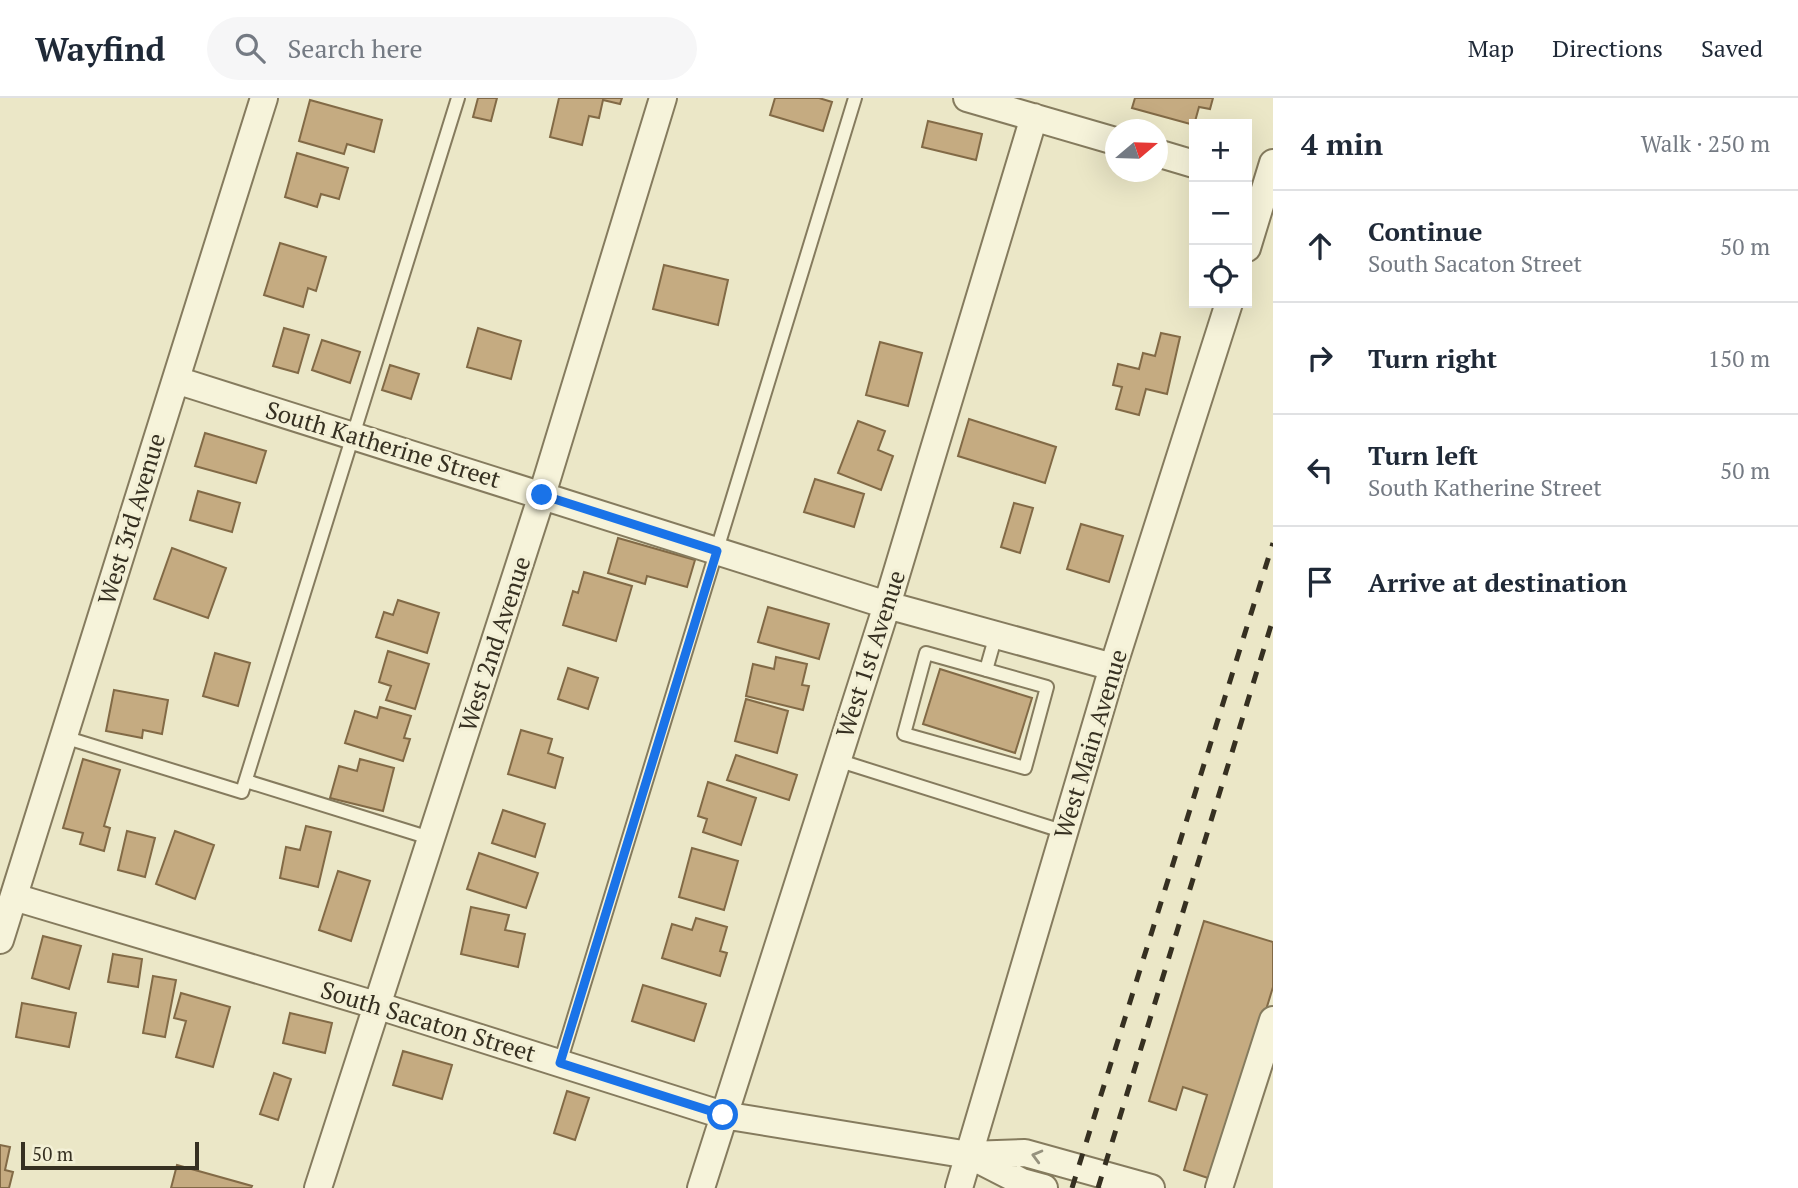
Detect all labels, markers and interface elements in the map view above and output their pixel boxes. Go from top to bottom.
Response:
search box [207,17,697,80]
text: Wayfind [35,27,165,70]
icon: search [231,29,269,67]
text: Search here [287,31,423,65]
text: Map [1468,32,1514,64]
text: Directions [1552,32,1663,64]
text: Saved [1701,32,1763,64]
north arrow [1105,119,1168,182]
map controls [1189,119,1252,308]
button: + [1189,119,1252,182]
text: 4 min [1301,124,1383,164]
text: Walk · 250 m [1641,128,1770,159]
button: − [1189,182,1252,245]
text: Continue [1368,214,1482,248]
icon: ahead [1301,227,1339,265]
text: 50 m [1720,231,1770,262]
button: locate [1189,245,1252,308]
text: South Sacaton Street [1368,248,1582,279]
icon: right [1301,339,1339,377]
text: Turn right [1368,341,1497,375]
text: 150 m [1708,343,1770,374]
street label: South Katherine Street [262,393,505,495]
street label: West 3rd Avenue [90,429,172,608]
text: Turn left [1368,438,1478,472]
icon: left [1301,451,1339,489]
text: 50 m [1720,455,1770,486]
text: South Katherine Street [1368,472,1602,503]
route end [526,479,557,510]
street label: West 2nd Avenue [451,552,537,735]
icon: arrive [1301,563,1339,601]
text: Arrive at destination [1368,565,1627,599]
street label: West 1st Avenue [828,566,912,741]
street label: West Main Avenue [1046,645,1134,842]
street label: South Sacaton Street [317,973,540,1069]
route start [707,1099,738,1130]
scale bar [21,1139,200,1171]
text: 50 m [32,1141,73,1166]
one-way arrow [1031,1150,1043,1165]

